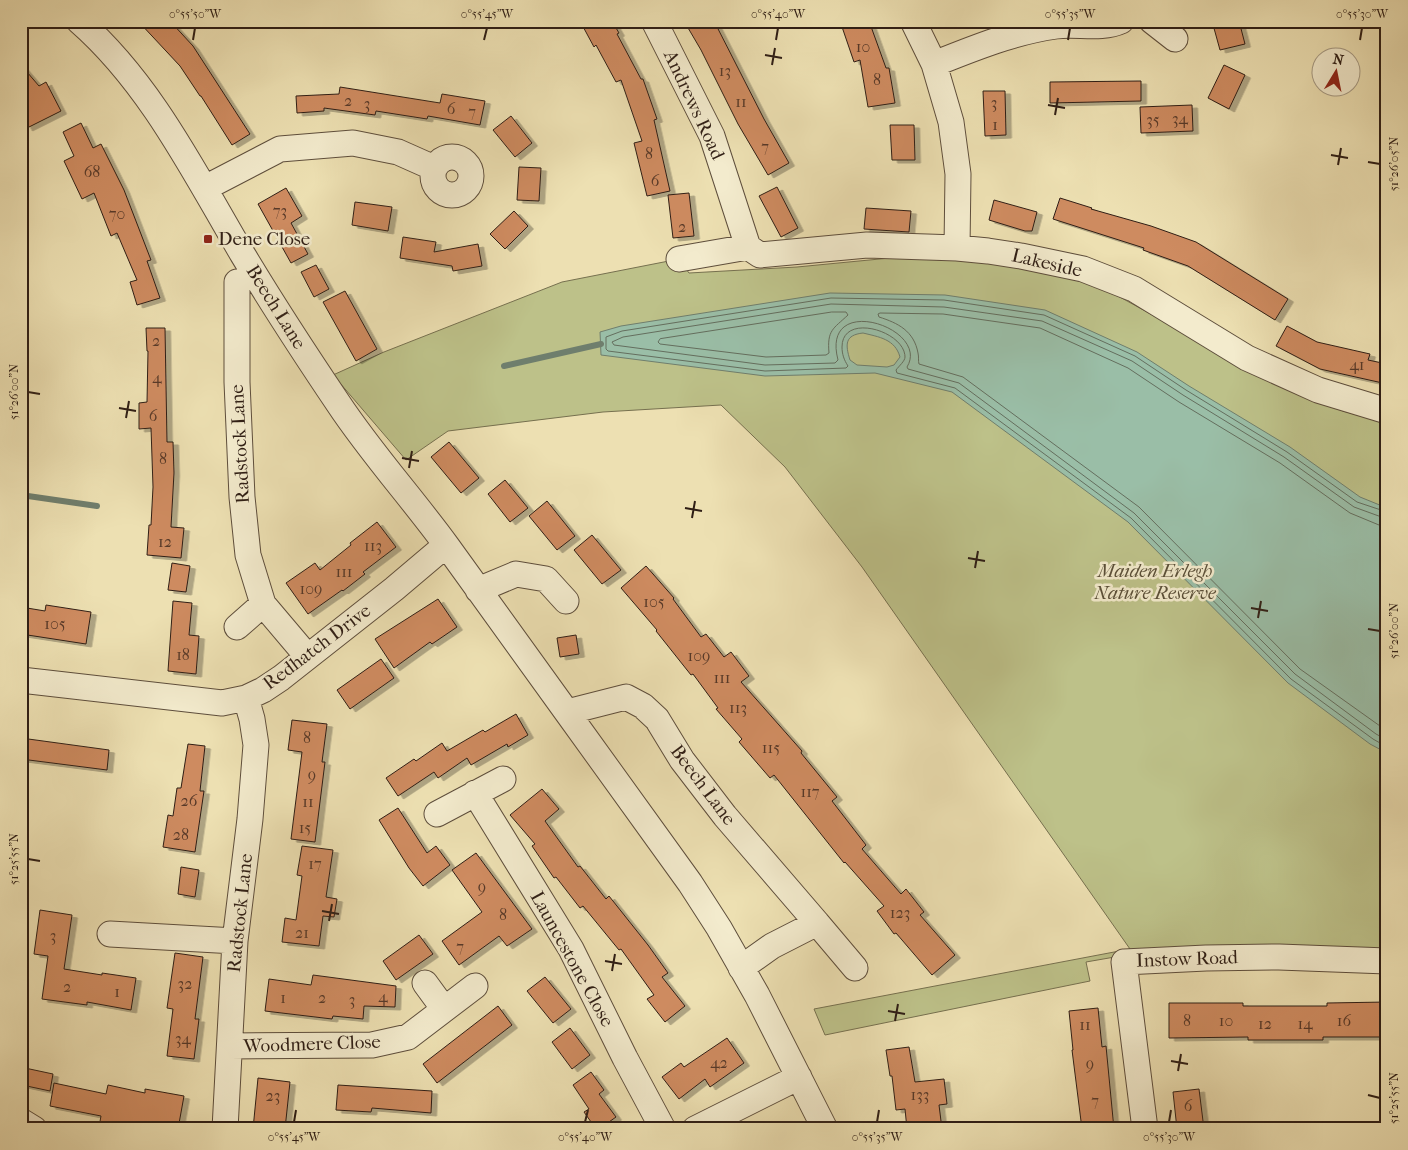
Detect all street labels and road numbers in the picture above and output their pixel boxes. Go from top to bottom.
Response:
street label: Andrews Road [659,46,729,164]
street label: Lakeside [1010,244,1084,282]
street label: Beech Lane [242,261,310,353]
street label: Radstock Lane [226,384,254,504]
street label: Redhatch Drive [259,599,375,695]
street label: Beech Lane [666,741,740,829]
street label: Radstock Lane [223,852,257,974]
street label: Launcestone Close [526,887,618,1031]
street label: Instow Road [1136,946,1239,972]
street label: Woodmere Close [242,1031,381,1057]

